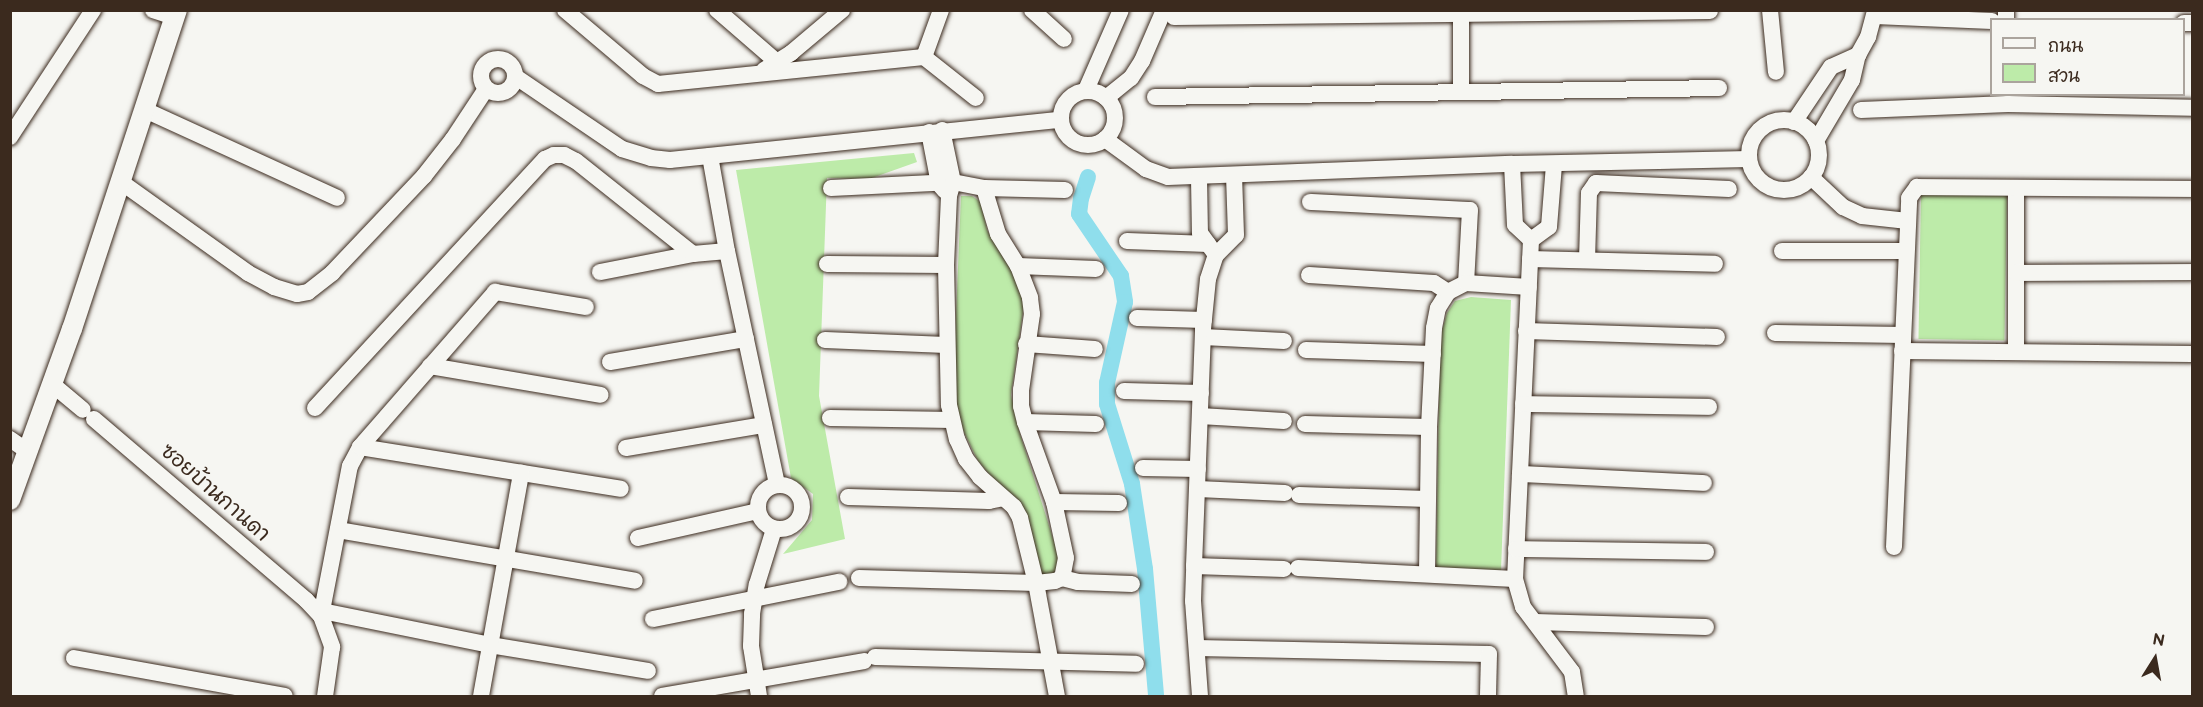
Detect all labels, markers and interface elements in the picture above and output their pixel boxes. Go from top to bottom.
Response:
legend [1990,18,2185,96]
text: ถนน [2048,36,2083,57]
text: สวน [2048,66,2080,87]
street label: ซอยบ้านกานดา [155,439,275,547]
north arrow [2125,629,2185,689]
text: N [2151,630,2166,651]

